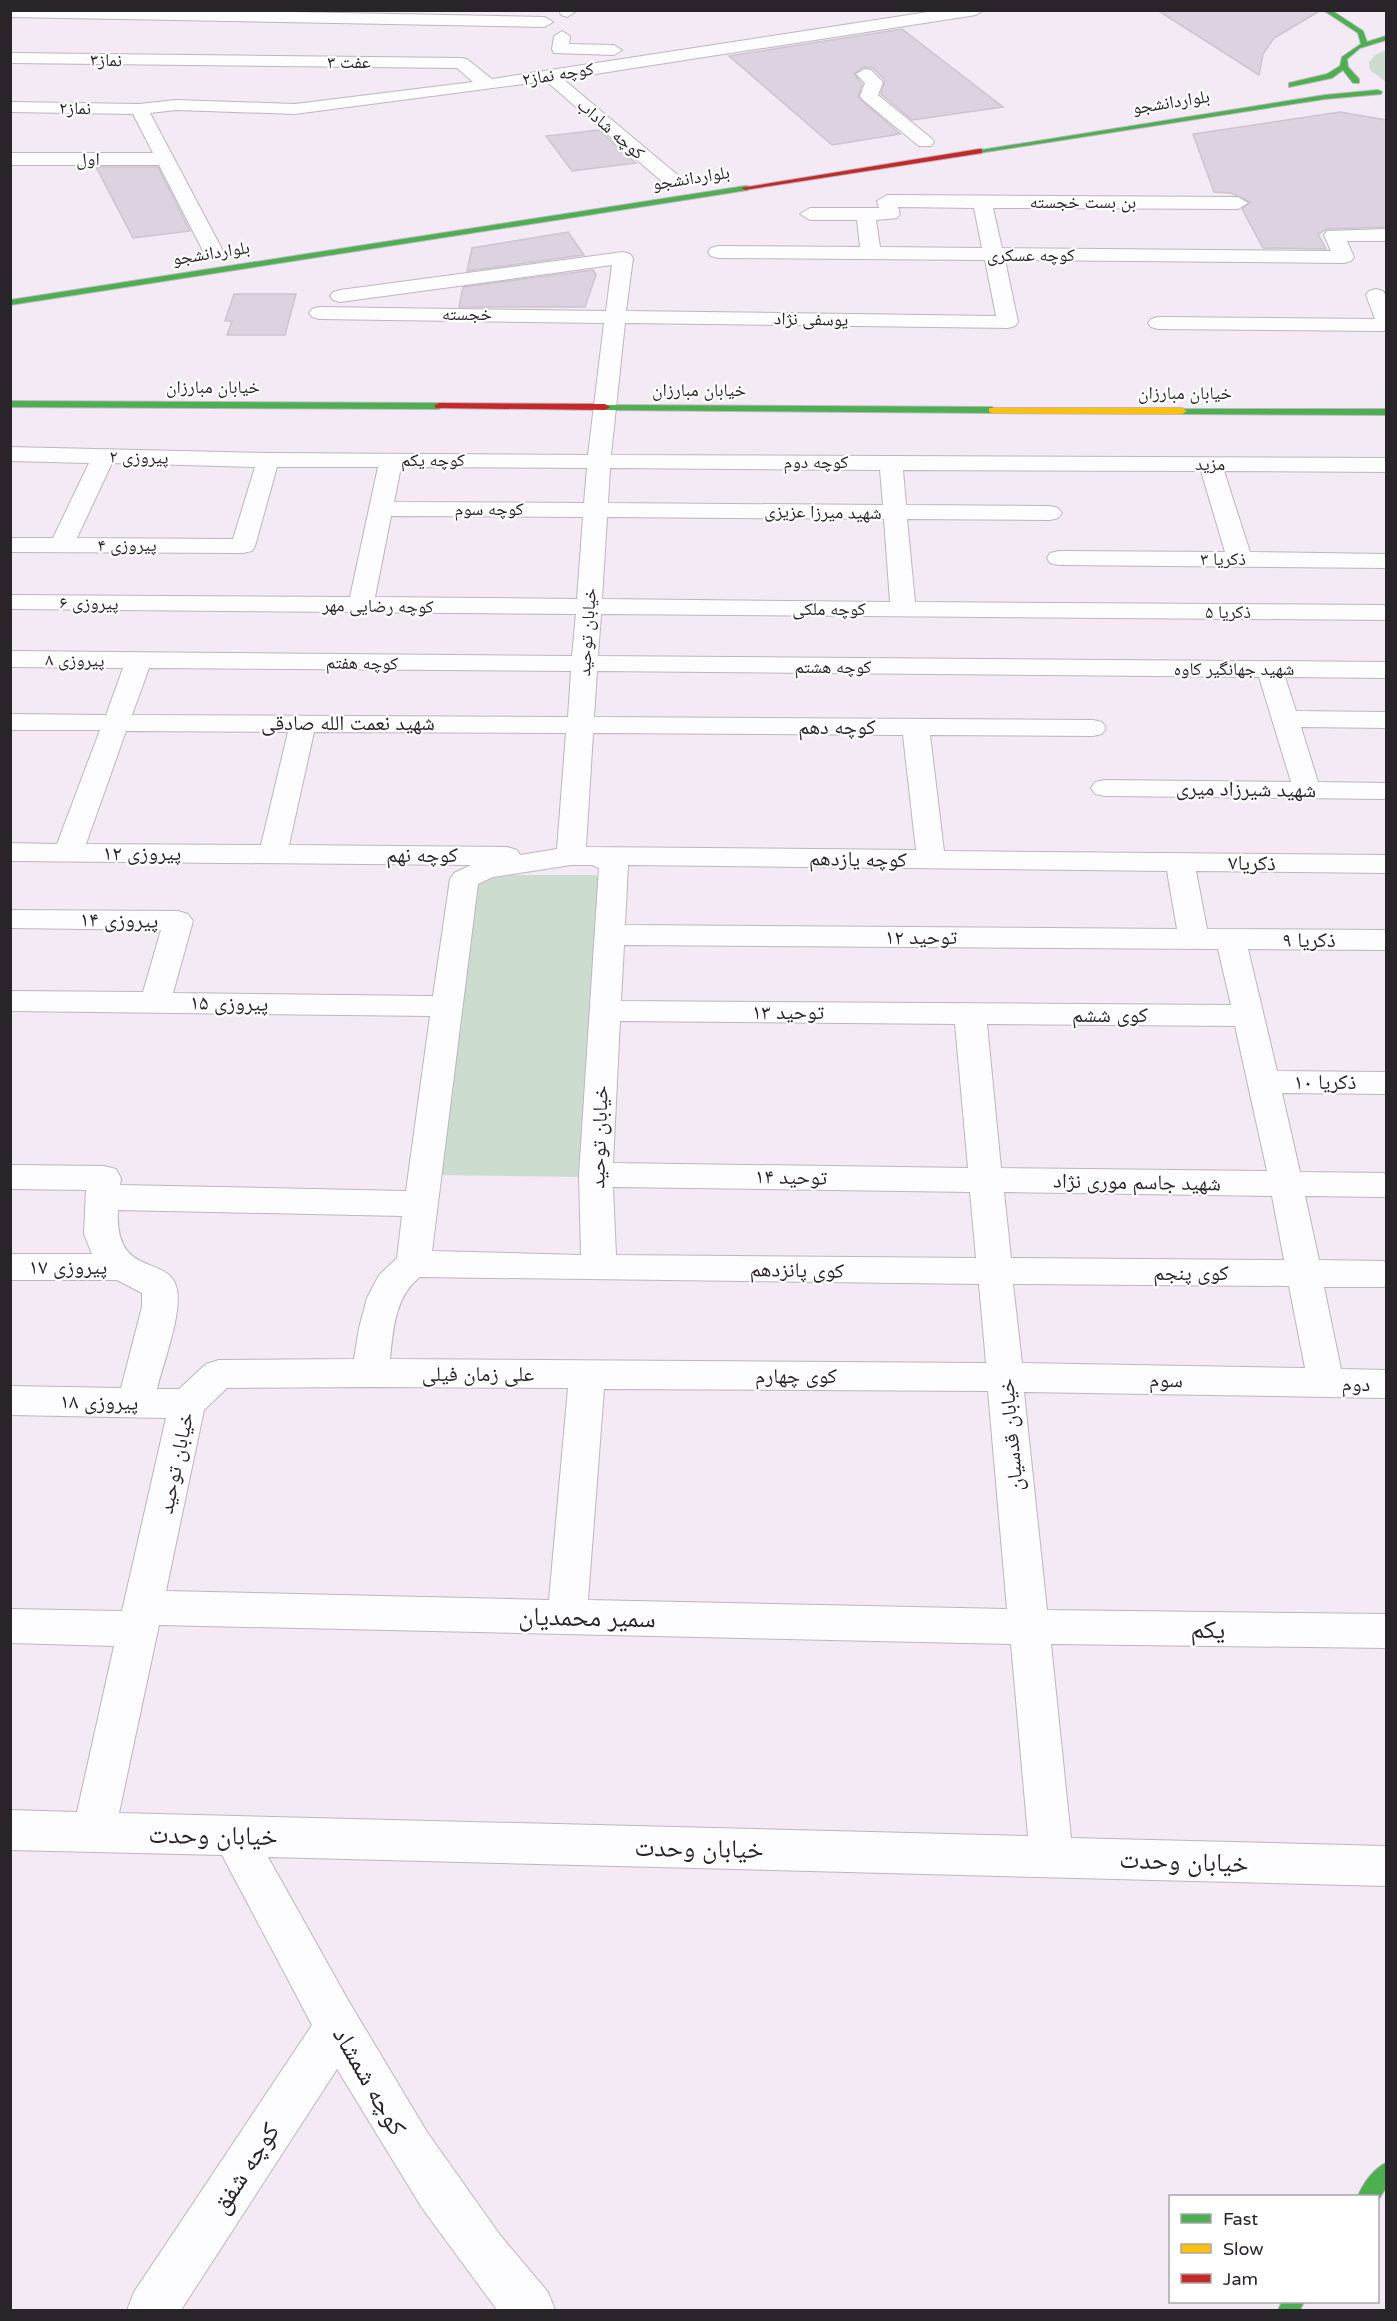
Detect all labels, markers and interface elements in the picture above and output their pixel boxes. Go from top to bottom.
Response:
street label: نماز۳ [90,49,122,71]
street label: عفت ۳ [327,51,371,73]
street label: کوچه نماز۲ [521,57,596,91]
street label: بلواردانشجو [1131,85,1211,119]
street label: کوچه شاداب [573,94,650,165]
street label: نماز۲ [59,97,91,119]
street label: اول [76,148,100,170]
street label: بلواردانشجو [651,161,731,195]
street label: بن بست خجسته [1030,191,1136,213]
street label: بلواردانشجو [171,236,251,270]
street label: کوچه عسکری [987,244,1075,266]
street label: خجسته [442,303,492,325]
street label: یوسفی نژاد [774,307,848,331]
street label: خیابان مبارزان [166,376,260,398]
street label: خیابان مبارزان [652,379,746,401]
street label: خیابان مبارزان [1138,382,1232,404]
street label: پیروزی ۲ [109,445,169,469]
street label: کوچه یکم [401,449,466,472]
street label: کوچه دوم [784,451,849,474]
street label: مزید [1195,453,1225,475]
street label: کوچه سوم [454,498,524,521]
street label: شهید میرزا عزیزی [764,500,882,524]
street label: پیروزی ۴ [97,534,157,556]
street label: ذکریا ۳ [1200,548,1246,570]
street label: خیابان توحید [573,587,601,677]
street label: پیروزی ۶ [59,591,119,615]
street label: کوچه رضایی مهر [321,594,434,618]
street label: کوچه ملکی [792,598,866,620]
street label: ذکریا ۵ [1205,601,1251,623]
street label: پیروزی ۸ [45,648,105,672]
street label: کوچه هفتم [326,651,399,676]
street label: کوچه هشتم [794,656,872,679]
street label: شهید جهانگیر کاوه [1174,658,1294,680]
street label: شهید نعمت الله صادقی [261,711,435,736]
street label: کوچه دهم [798,715,876,741]
street label: شهید شیرزاد میری [1176,776,1316,803]
street label: پیروزی ۱۲ [103,841,181,866]
street label: کوچه نهم [386,843,458,869]
street label: کوچه یازدهم [809,846,907,874]
street label: ذکریا۷ [1228,851,1276,876]
street label: پیروزی ۱۴ [80,907,158,934]
street label: توحید ۱۲ [885,925,957,950]
street label: ذکریا ۹ [1282,928,1336,953]
street label: پیروزی ۱۵ [190,990,268,1017]
street label: توحید ۱۳ [752,1000,824,1025]
street label: کوی ششم [1072,1003,1148,1029]
street label: ذکریا ۱۰ [1294,1070,1356,1095]
street label: خیابان توحید [585,1085,614,1189]
street label: توحید ۱۴ [755,1164,827,1191]
street label: شهید جاسم موری نژاد [1053,1169,1221,1197]
street label: پیروزی ۱۷ [29,1255,107,1280]
street label: کوی پانزدهم [750,1257,845,1285]
street label: کوی پنجم [1153,1261,1229,1287]
street label: علی زمان فیلی [422,1362,535,1387]
street label: کوی چهارم [755,1364,837,1390]
street label: سوم [1149,1368,1183,1394]
street label: دوم [1341,1372,1371,1398]
street label: خیابان قدسیان [994,1378,1029,1492]
street label: پیروزی ۱۸ [60,1389,138,1416]
street label: خیابان توحید [154,1410,199,1516]
street label: سمیر محمدیان [518,1601,656,1634]
street label: یکم [1190,1614,1226,1646]
street label: خیابان وحدت [148,1819,278,1852]
street label: خیابان وحدت [634,1832,764,1865]
street label: خیابان وحدت [1119,1844,1249,1879]
street label: کوچه شمشاد [326,2021,413,2141]
street label: کوچه شفق [205,2117,286,2219]
legend [1169,2195,1379,2303]
text: Fast [1223,2208,1258,2230]
text: Slow [1223,2238,1264,2260]
text: Jam [1223,2268,1258,2290]

